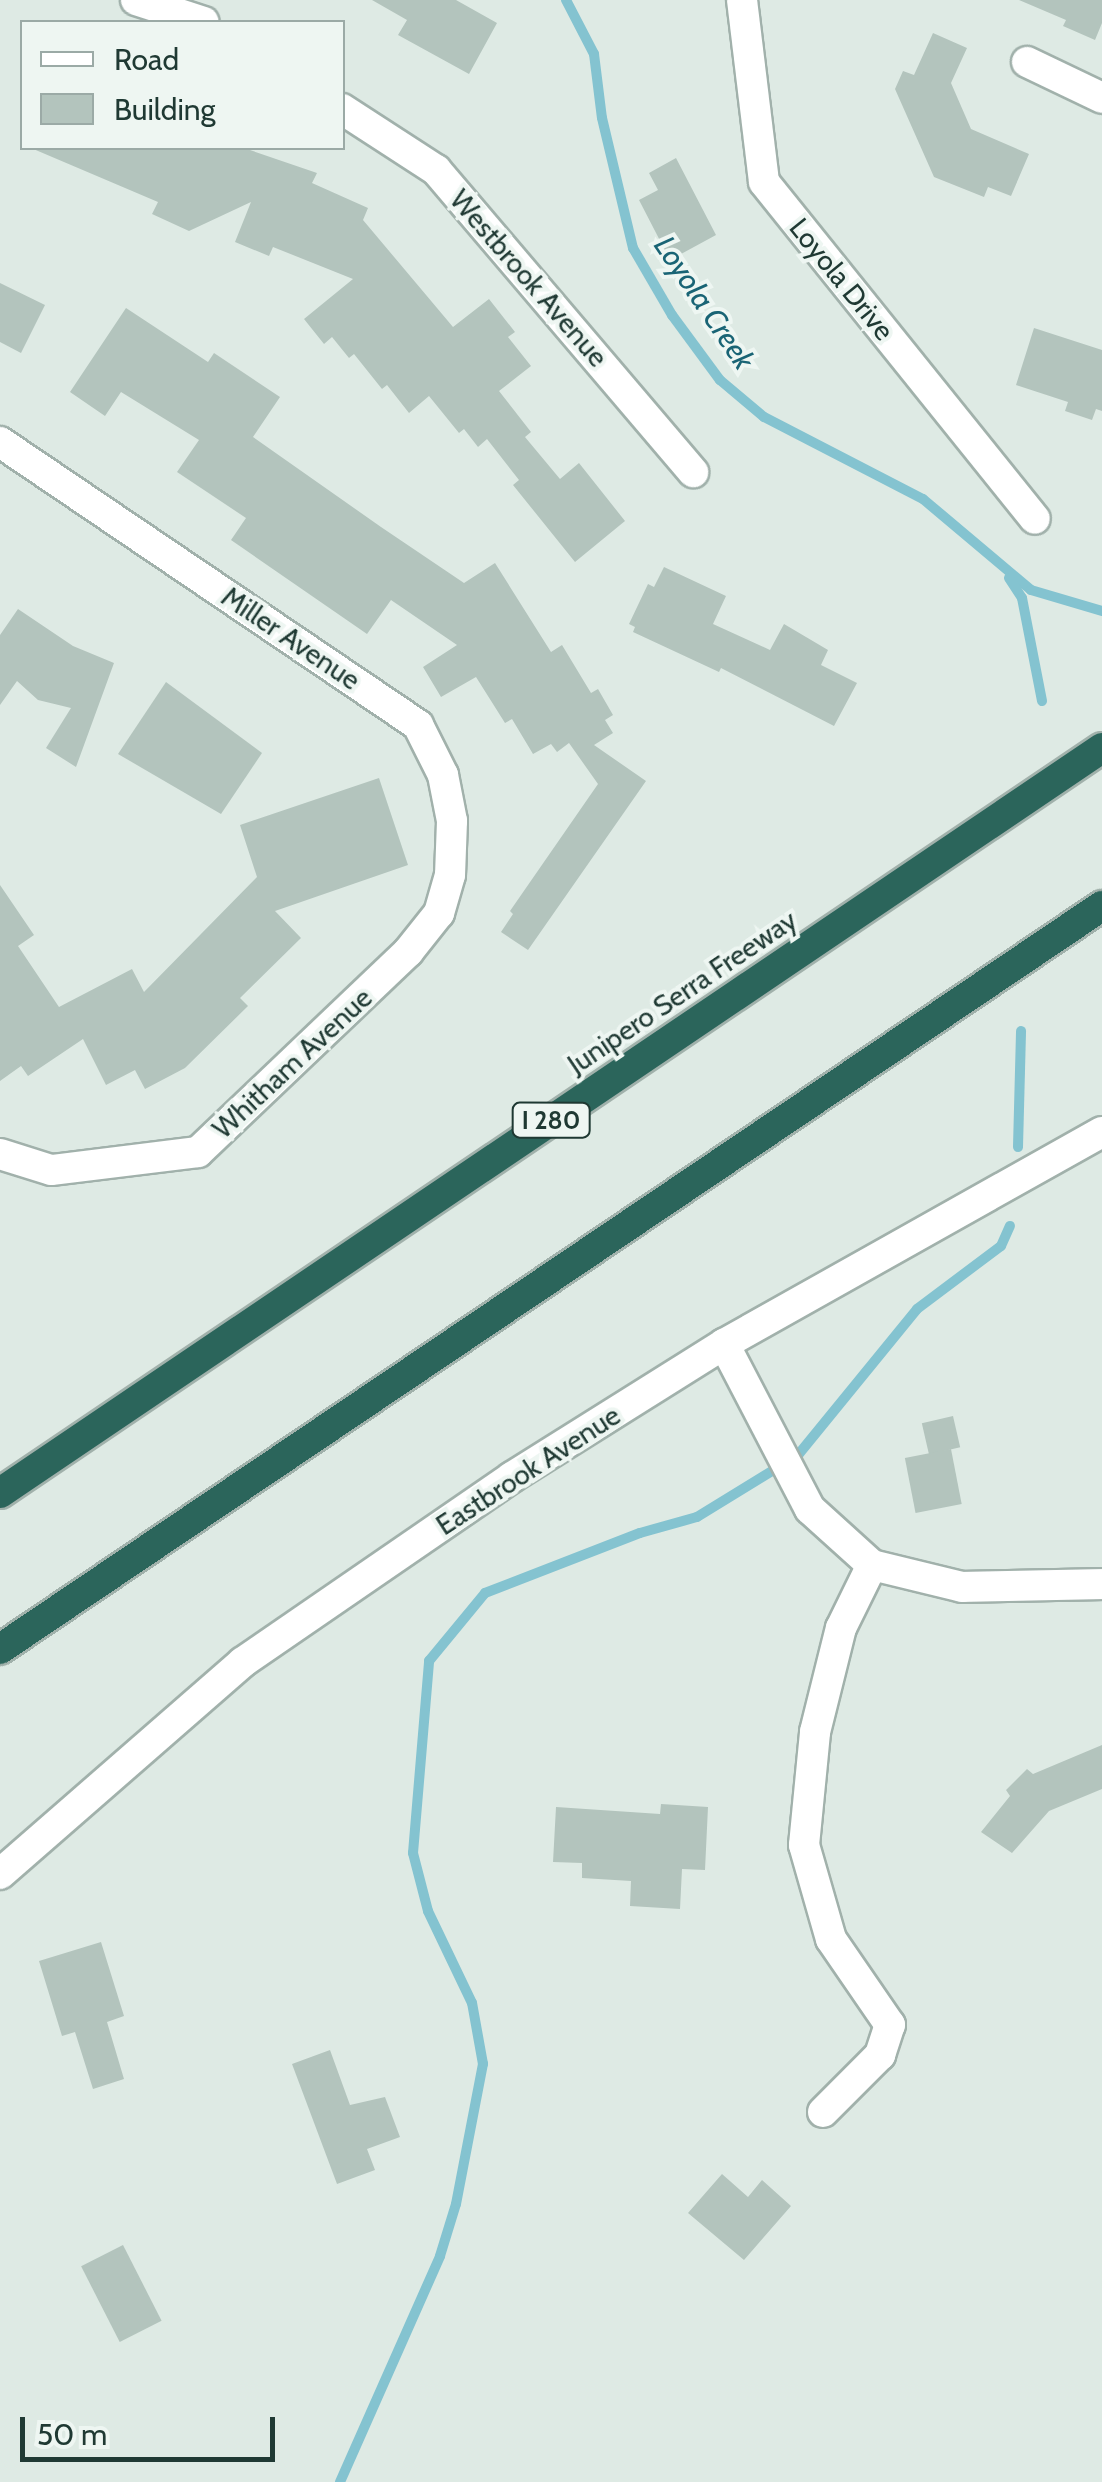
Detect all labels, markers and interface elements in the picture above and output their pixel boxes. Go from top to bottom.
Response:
legend [20,20,345,150]
text: Road [114,41,179,78]
text: Building [114,91,216,128]
street label: Westbrook Avenue [443,183,615,373]
street label: Loyola Drive [783,211,901,347]
water label: Loyola Creek [646,229,762,377]
street label: Miller Avenue [215,579,367,697]
street label: Junipero Serra Freeway [561,903,803,1081]
street label: Whitham Avenue [205,981,379,1145]
road number: I 280 [511,1100,591,1140]
street label: Eastbrook Avenue [430,1398,626,1542]
scale bar [25,2397,280,2459]
text: 50 m [37,2416,107,2453]

